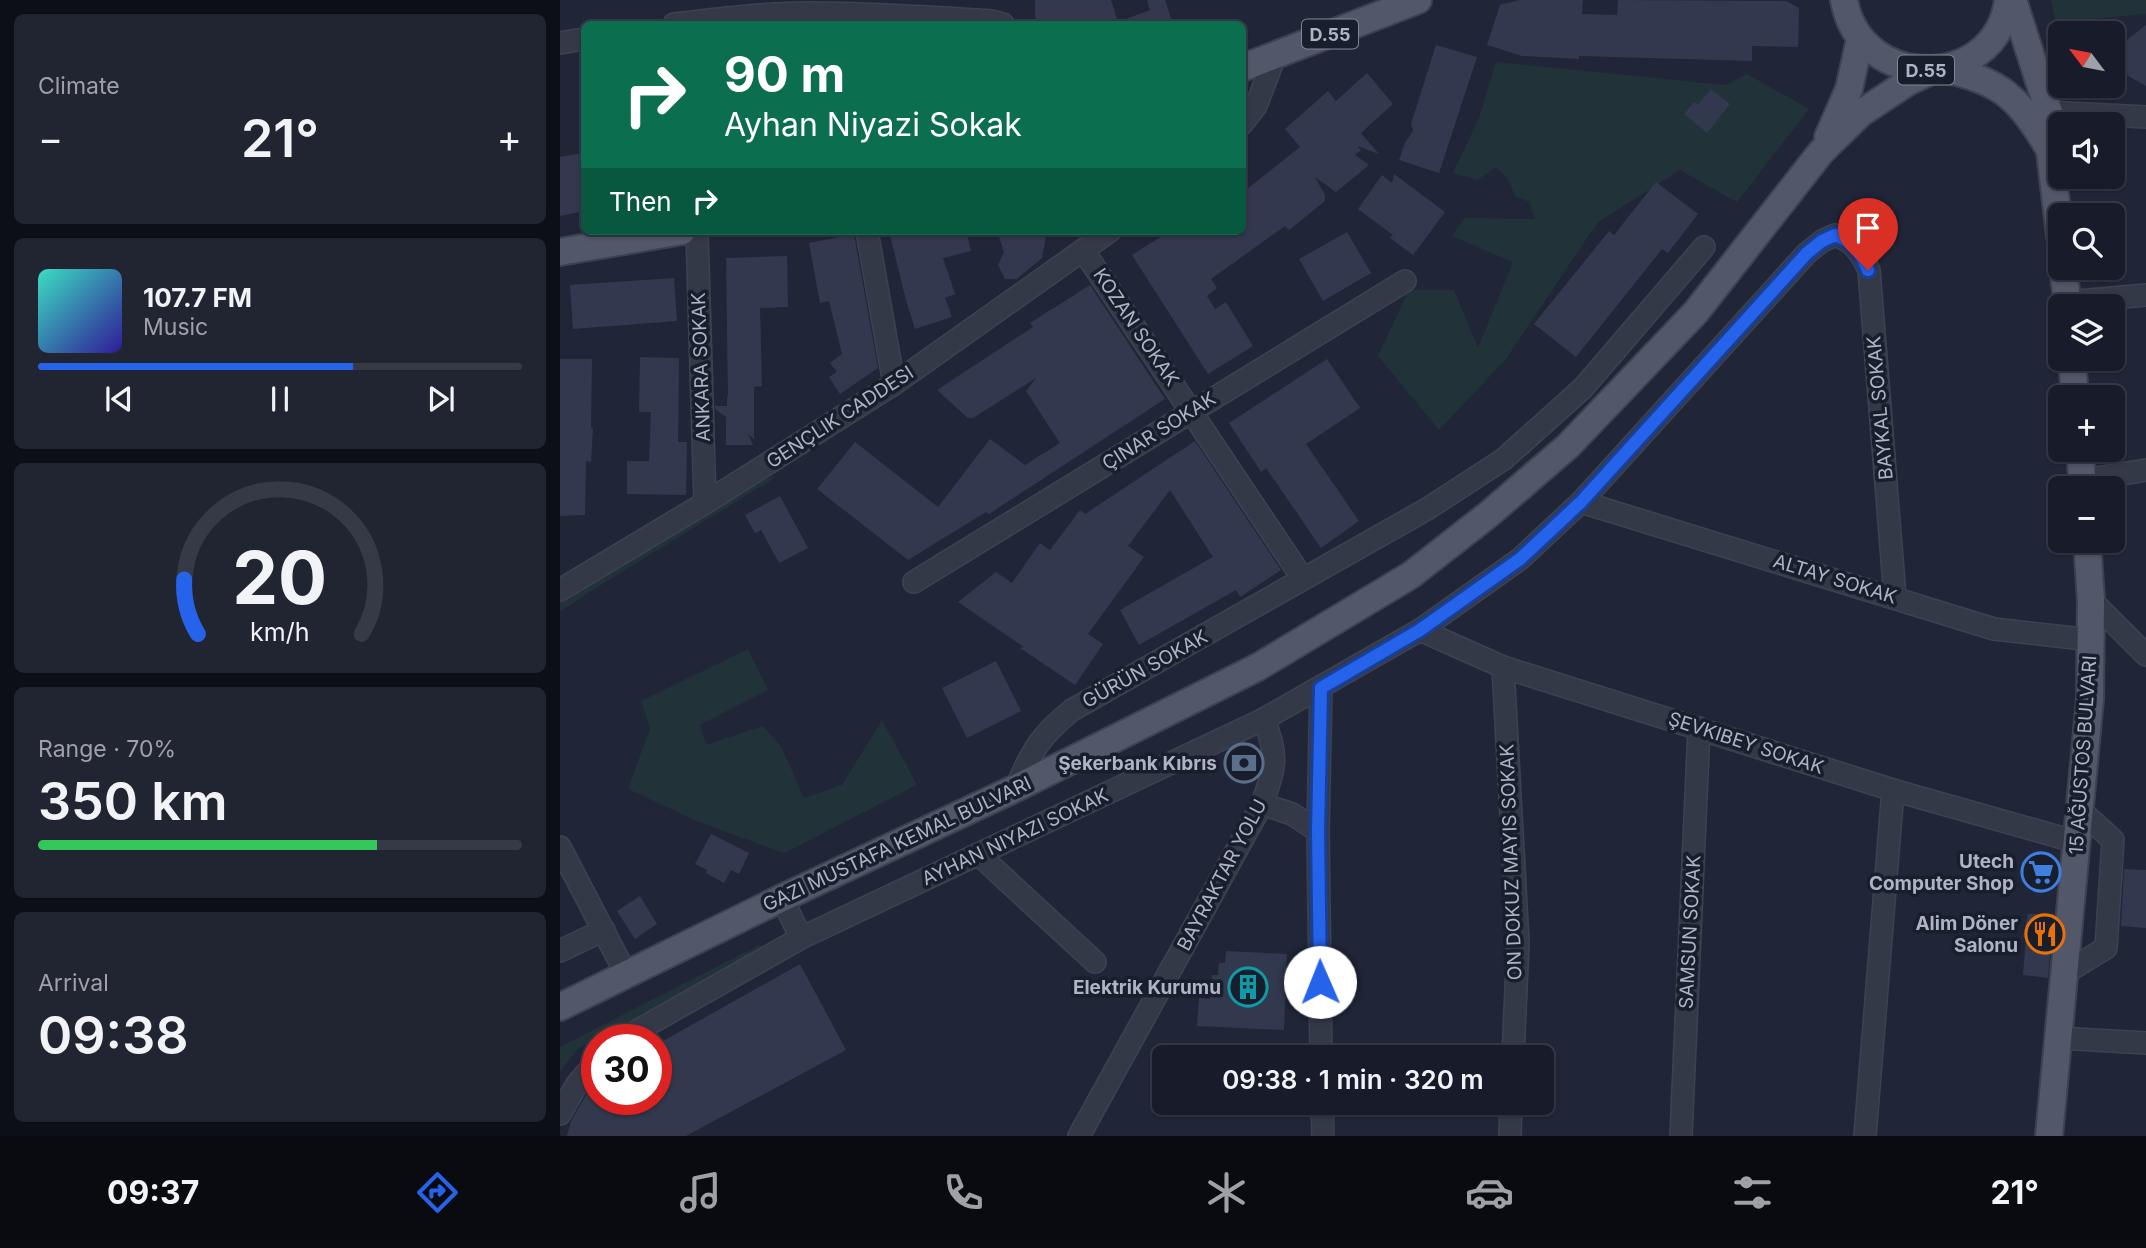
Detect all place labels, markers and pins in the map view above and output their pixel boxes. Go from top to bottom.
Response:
pin [1838,198,1898,270]
bank icon: Şekerbank Kıbrıs [1223,742,1265,784]
place label: Şekerbank Kıbrıs [1058,752,1217,775]
place label: Utech Computer Shop [1869,850,2014,895]
supermarket icon: Utech Computer Shop [2020,851,2062,893]
place label: Alim Döner Salonu [1915,912,2018,957]
restaurant icon: Alim Döner Salonu [2024,913,2066,955]
building icon: Elektrik Kurumu [1227,966,1269,1008]
place label: Elektrik Kurumu [1073,976,1221,999]

